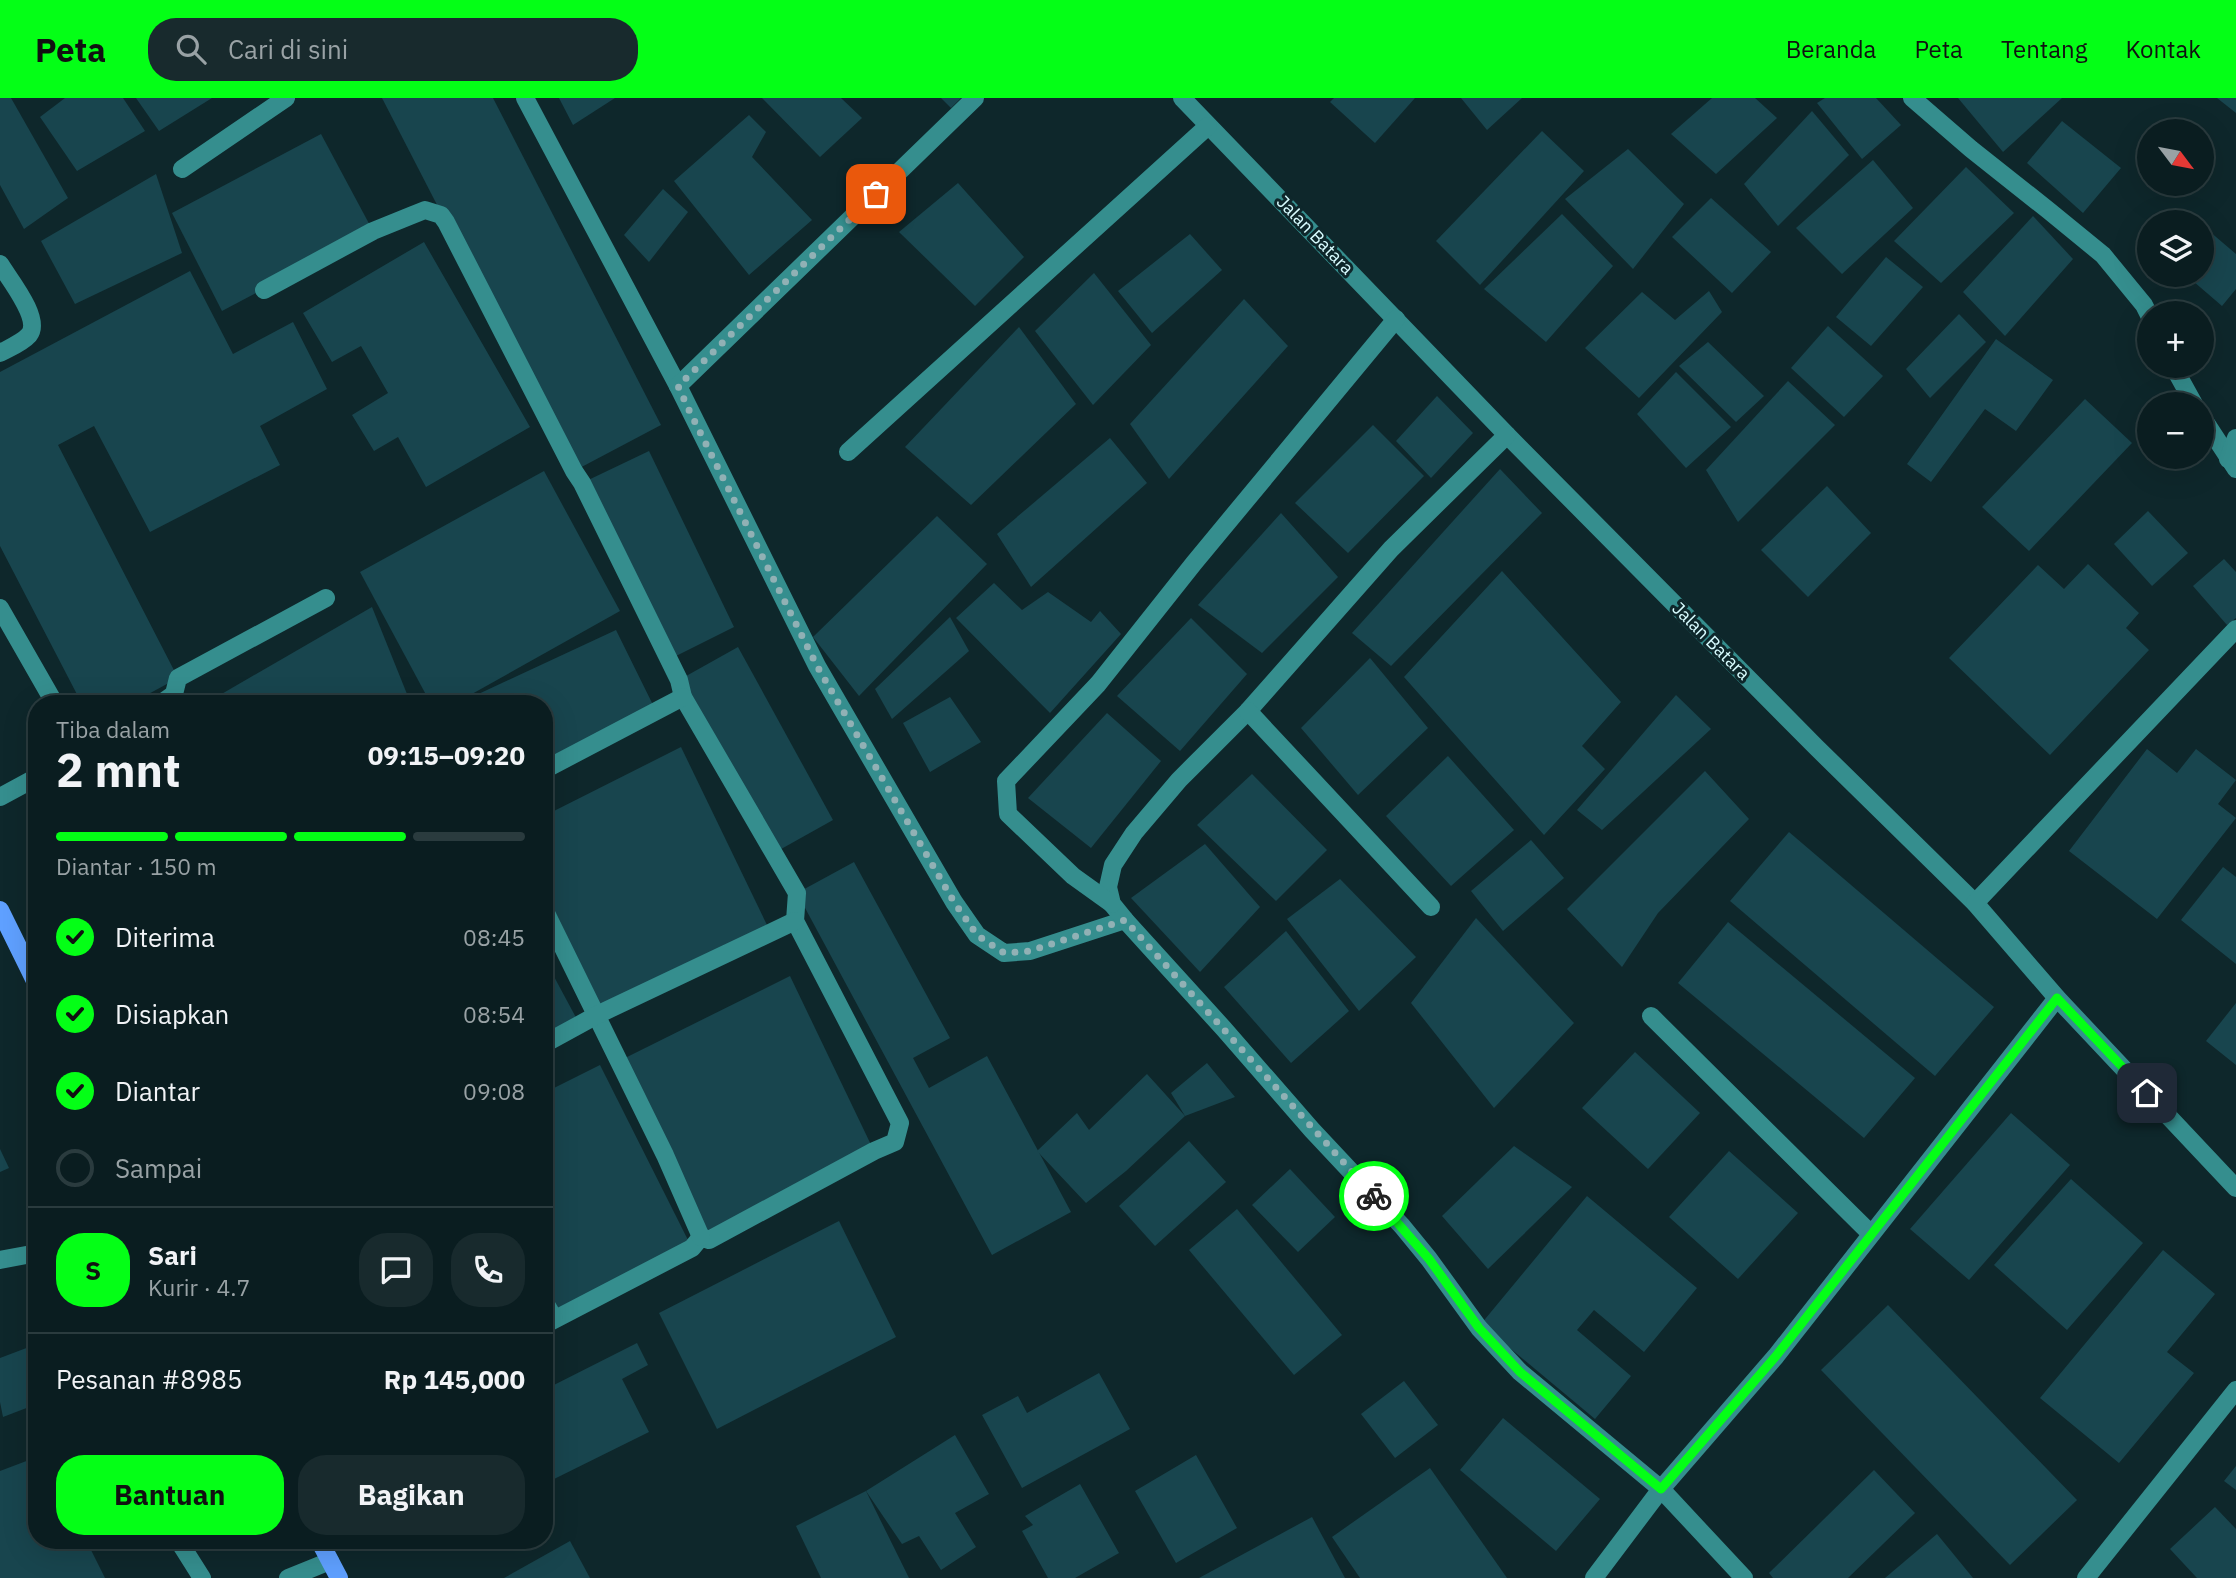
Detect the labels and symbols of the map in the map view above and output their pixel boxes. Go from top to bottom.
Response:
north arrow [2137,119,2214,196]
pin [846,164,906,224]
street label: Jalan Batara [1272,190,1359,279]
street label: Jalan Batara [1667,597,1756,685]
pin [2117,1063,2177,1123]
courier [1339,1161,1409,1231]

